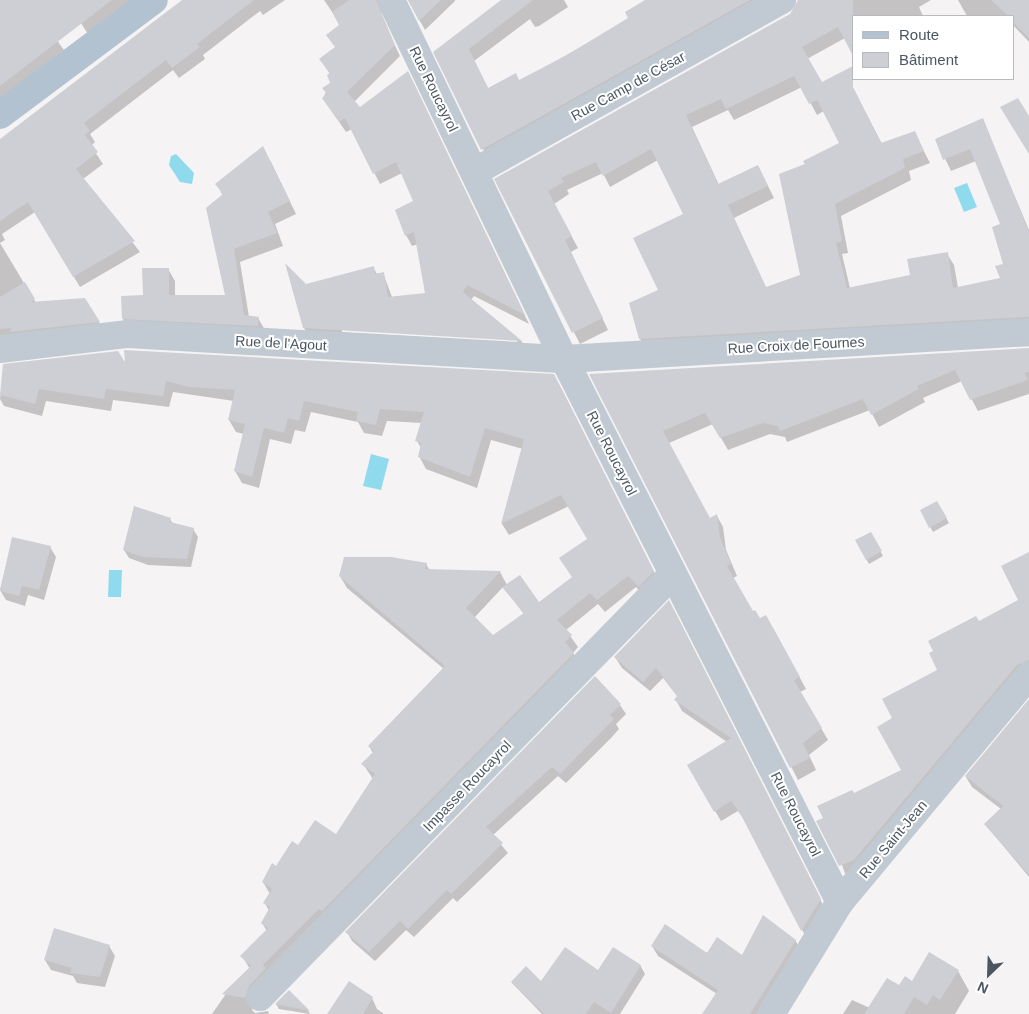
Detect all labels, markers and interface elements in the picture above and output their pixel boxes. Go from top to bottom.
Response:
legend [852,15,1014,80]
text: Route [899,26,939,43]
street label: Rue Roucayrol [406,44,462,134]
street label: Rue Camp de César [568,48,688,124]
text: Bâtiment [899,51,958,68]
street label: Rue de l'Agout [235,332,327,354]
street label: Rue Croix de Fournes [727,333,865,357]
street label: Rue Roucayrol [583,408,641,498]
street label: Impasse Roucayrol [419,737,515,835]
street label: Rue Roucayrol [767,769,825,859]
street label: Rue Saint-Jean [856,797,930,881]
north arrow [964,949,1014,999]
text: N [975,978,991,997]

